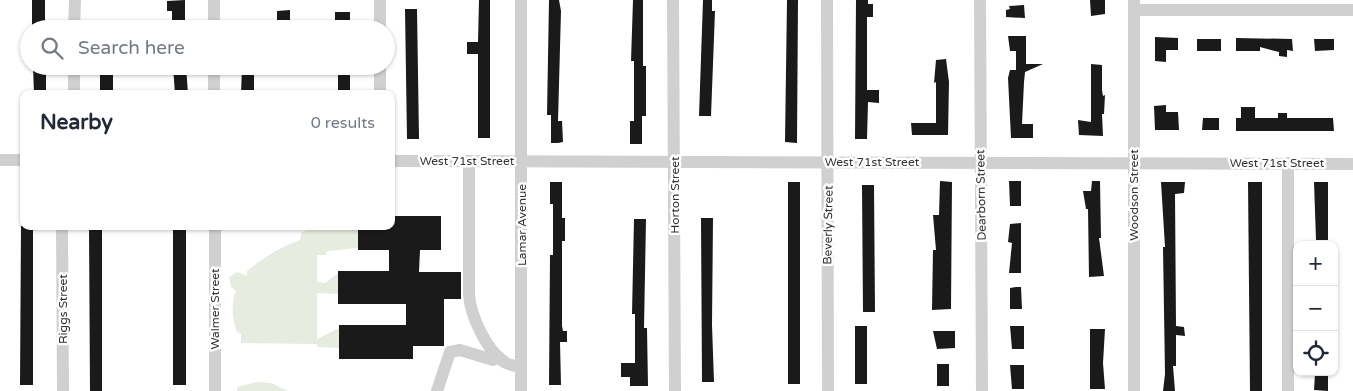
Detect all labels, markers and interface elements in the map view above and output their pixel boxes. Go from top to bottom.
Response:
search box [20,20,395,75]
icon: search [38,34,66,62]
text: Search here [78,37,185,59]
text: Nearby [40,110,113,135]
text: 0 results [311,113,375,133]
street label: Dearborn Street [973,149,989,241]
street label: Woodson Street [1127,149,1141,241]
street label: West 71st Street [420,154,515,168]
street label: West 71st Street [825,155,920,169]
street label: Horton Street [668,156,682,234]
street label: West 71st Street [1230,156,1325,170]
street label: Lamar Avenue [515,184,529,266]
street label: Beverly Street [820,185,836,265]
map controls [1293,241,1338,376]
button: + [1293,241,1338,286]
street label: Walmer Street [208,268,222,350]
street label: Riggs Street [56,274,70,344]
button: − [1293,286,1338,331]
button: locate [1293,331,1338,376]

